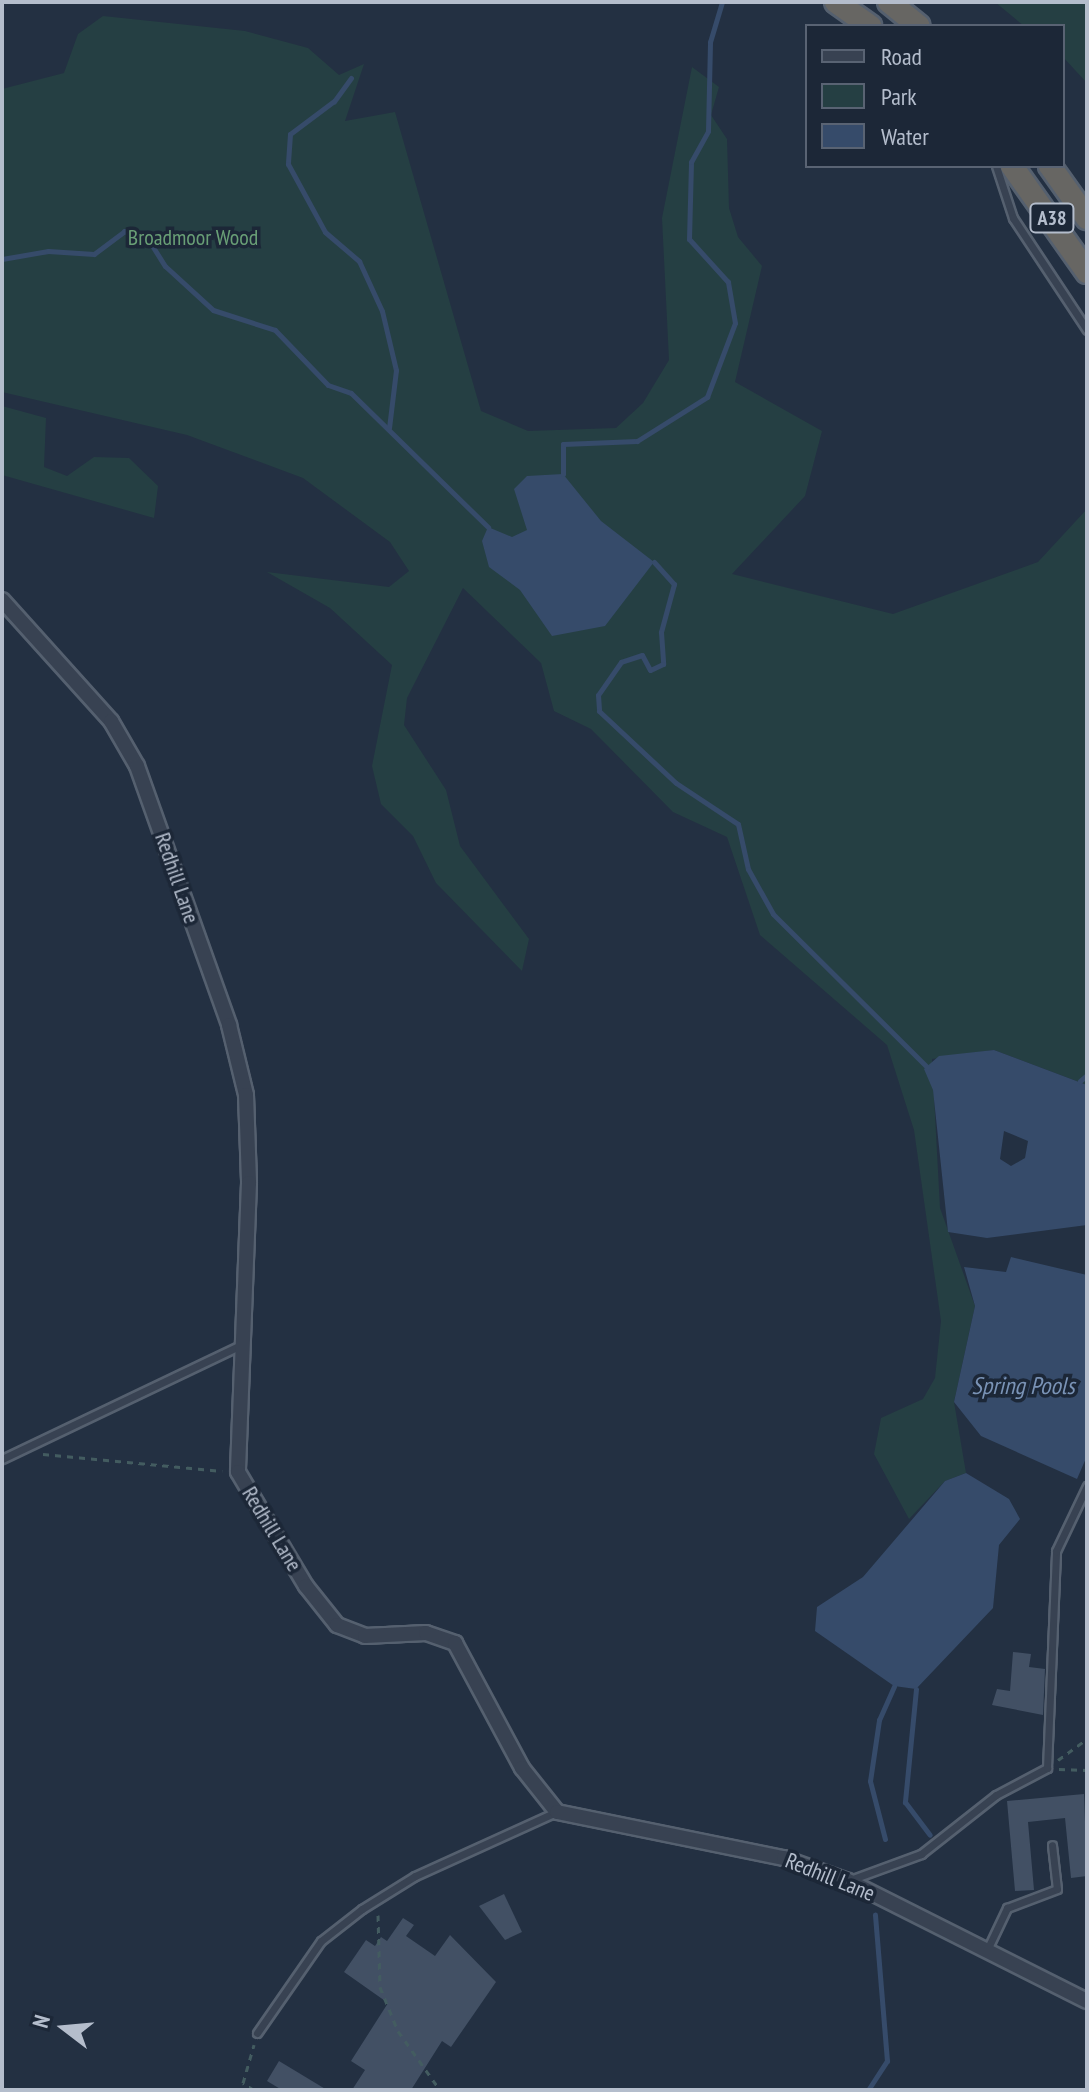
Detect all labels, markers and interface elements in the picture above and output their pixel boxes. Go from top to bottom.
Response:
legend [805,24,1065,168]
text: Road [881,41,922,72]
text: Park [881,81,917,112]
text: Water [881,121,929,152]
road number: A38 [1028,202,1076,234]
park label: Broadmoor Wood [128,225,258,251]
street label: Redhill Lane [149,829,205,927]
water label: Spring Pools [971,1372,1075,1400]
street label: Redhill Lane [236,1482,308,1576]
street label: Redhill Lane [781,1847,879,1907]
north arrow [24,1988,104,2068]
text: N [26,2012,56,2031]

